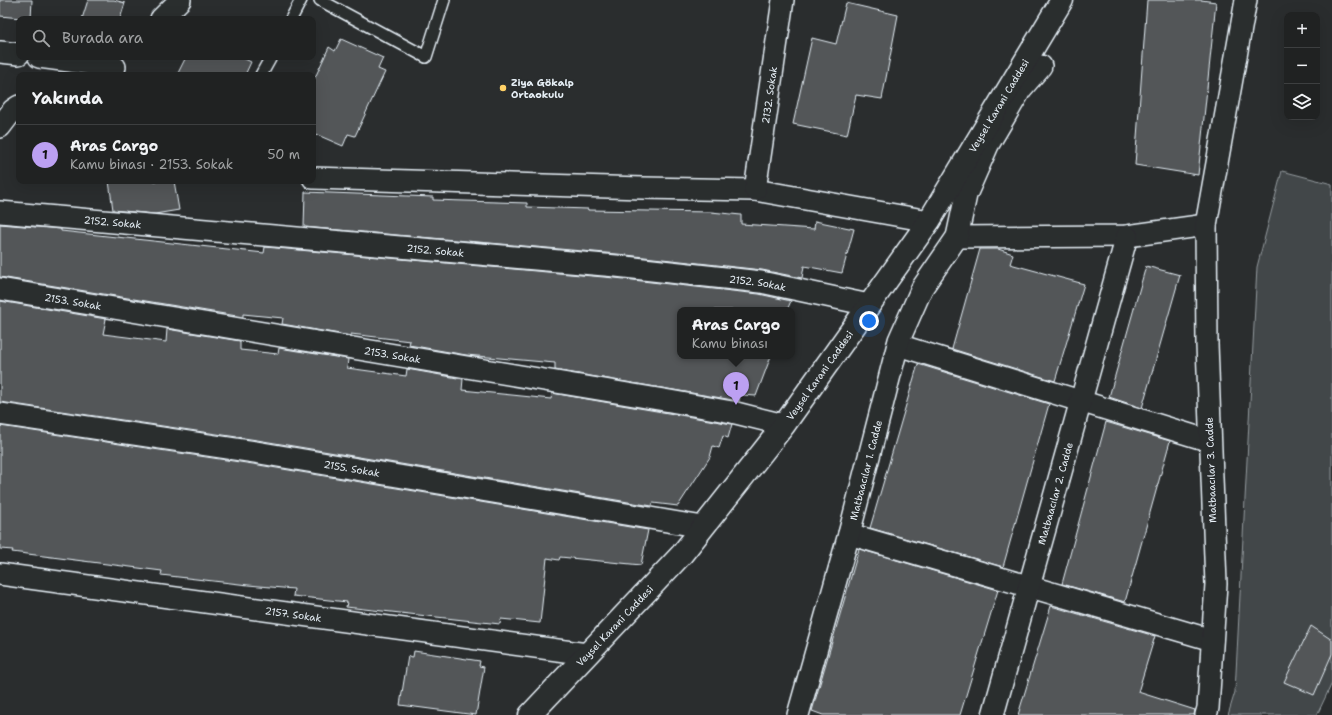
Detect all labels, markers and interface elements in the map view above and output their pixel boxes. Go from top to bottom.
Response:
map controls [1284,12,1320,120]
button: + [1284,12,1320,48]
search box [16,16,316,60]
icon: search [30,27,52,49]
text: Burada ara [62,28,143,48]
button: − [1284,48,1320,84]
street label: Veysel Karani Caddesi [965,56,1032,155]
street label: 2132. Sokak [758,65,780,125]
place label: Ziya Gökalp Ortaokulu [511,76,574,101]
marker: Ziya Gökalp Ortaokulu [498,83,508,93]
button: layers [1284,84,1320,120]
text: Yakında [32,87,103,109]
text: Aras Cargo [70,136,158,156]
text: 1 [42,146,48,163]
text: 50 m [267,146,300,163]
text: Kamu binası · 2153. Sokak [70,156,233,173]
street label: 2152. Sokak [83,213,142,231]
street label: 2152. Sokak [406,241,465,259]
street label: 2152. Sokak [728,272,788,294]
street label: 2153. Sokak [44,290,103,312]
popup [677,307,795,359]
your location [859,311,879,331]
text: Aras Cargo [692,315,780,335]
street label: Veysel Karani Caddesi [783,328,856,422]
text: Kamu binası [692,335,768,352]
street label: 2153. Sokak [363,343,422,366]
pin: 1 [723,372,749,405]
street label: Matbaacılar 3. Cadde [1203,417,1219,523]
street label: Matbaacılar 1. Cadde [846,418,885,522]
street label: Matbaacılar 2. Cadde [1034,440,1076,546]
street label: 2155. Sokak [323,457,381,479]
street label: Veysel Karani Caddesi [573,582,656,669]
street label: 2157. Sokak [264,604,323,624]

